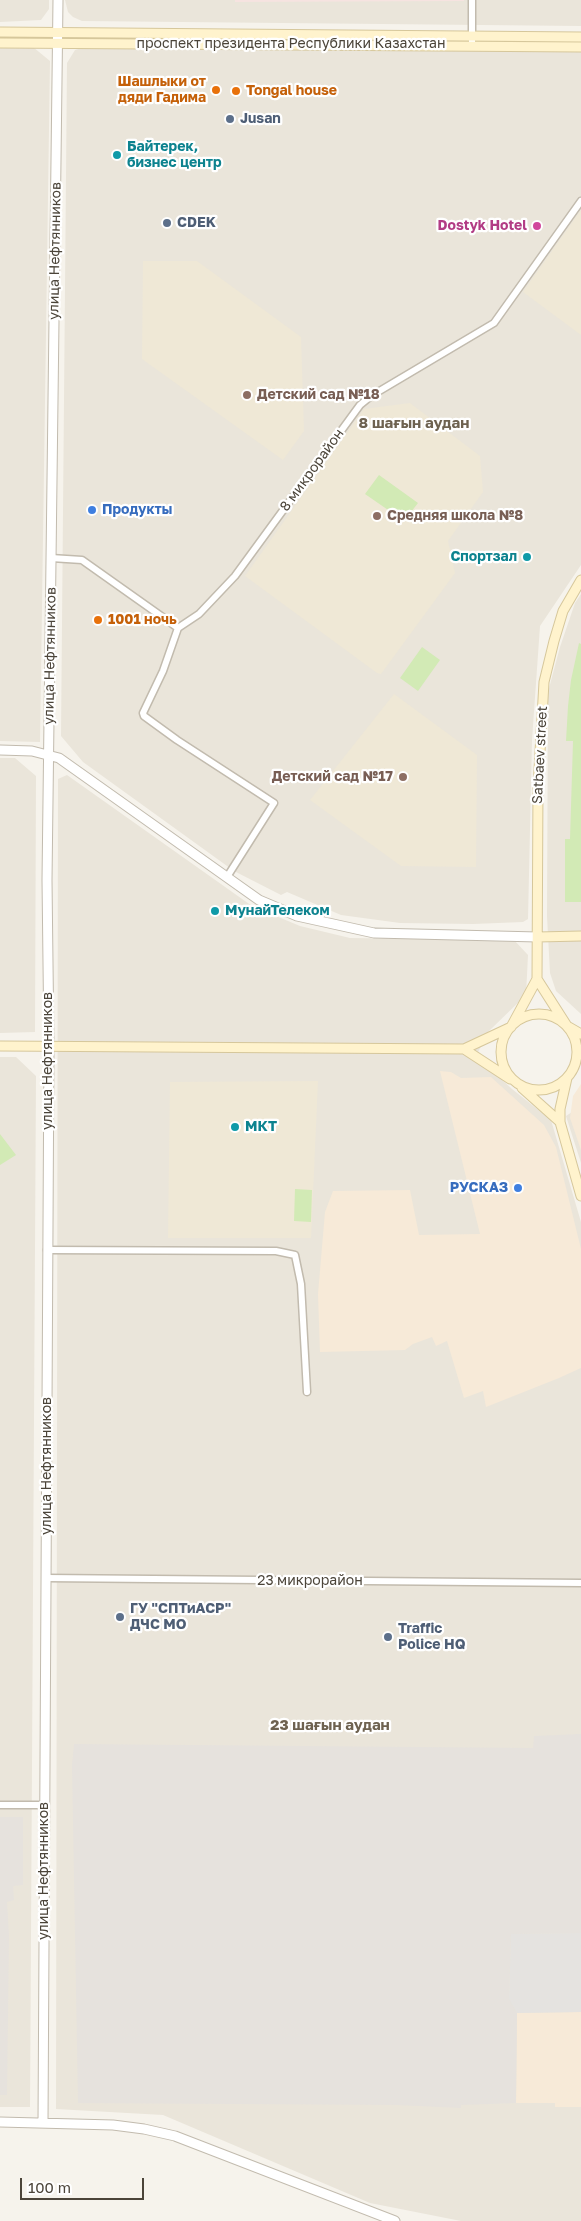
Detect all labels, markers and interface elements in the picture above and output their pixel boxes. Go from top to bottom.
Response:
street label: проспект президента Республики Казахстан [136,36,446,52]
place label: Шашлыки от дяди Гадима [117,74,206,106]
place label: Tongal house [246,83,337,99]
marker: Шашлыки от дяди Гадима [210,84,222,96]
marker: Tongal house [230,85,242,97]
place label: Jusan [240,111,281,127]
marker: Jusan [224,113,236,125]
place label: Байтерек, бизнес центр [127,139,222,172]
marker: Байтерек, бизнес центр [111,149,123,161]
street label: улица Нефтянников [45,182,65,320]
place label: CDEK [177,215,216,231]
marker: CDEK [161,217,173,229]
place label: Dostyk Hotel [438,218,527,234]
marker: Dostyk Hotel [531,220,543,232]
place label: Детский сад №18 [257,387,380,403]
marker: Детский сад №18 [241,389,253,401]
district label: 8 шағын аудан [359,414,469,432]
street label: 8 микрорайон [276,426,348,514]
place label: Продукты [102,502,172,518]
marker: Продукты [86,504,98,516]
place label: Средняя школа №8 [387,508,523,524]
marker: Средняя школа №8 [371,510,383,522]
place label: Спортзал [450,549,517,565]
marker: Спортзал [521,551,533,563]
street label: улица Нефтянников [40,587,60,725]
place label: 1001 ночь [108,612,177,628]
marker: 1001 ночь [92,614,104,626]
street label: Satbaev street [529,706,551,804]
place label: Детский сад №17 [272,769,393,785]
marker: Детский сад №17 [397,771,409,783]
place label: МунайТелеком [225,903,330,919]
marker: МунайТелеком [209,905,221,917]
street label: улица Нефтянников [40,992,56,1130]
place label: МКТ [245,1119,277,1135]
marker: МКТ [229,1121,241,1133]
place label: РУСКАЗ [450,1180,508,1196]
marker: РУСКАЗ [512,1182,524,1194]
street label: улица Нефтянников [39,1397,55,1535]
street label: 23 микрорайон [257,1573,363,1589]
place label: ГУ "СПТиАСР" ДЧС МО [130,1601,231,1634]
marker: ГУ "СПТиАСР" ДЧС МО [114,1611,126,1623]
place label: Traffic Police HQ [398,1621,465,1654]
marker: Traffic Police HQ [382,1631,394,1643]
district label: 23 шағын аудан [270,1716,390,1734]
street label: улица Нефтянников [36,1802,52,1940]
scale bar [22,2168,146,2200]
text: 100 m [28,2178,71,2196]

